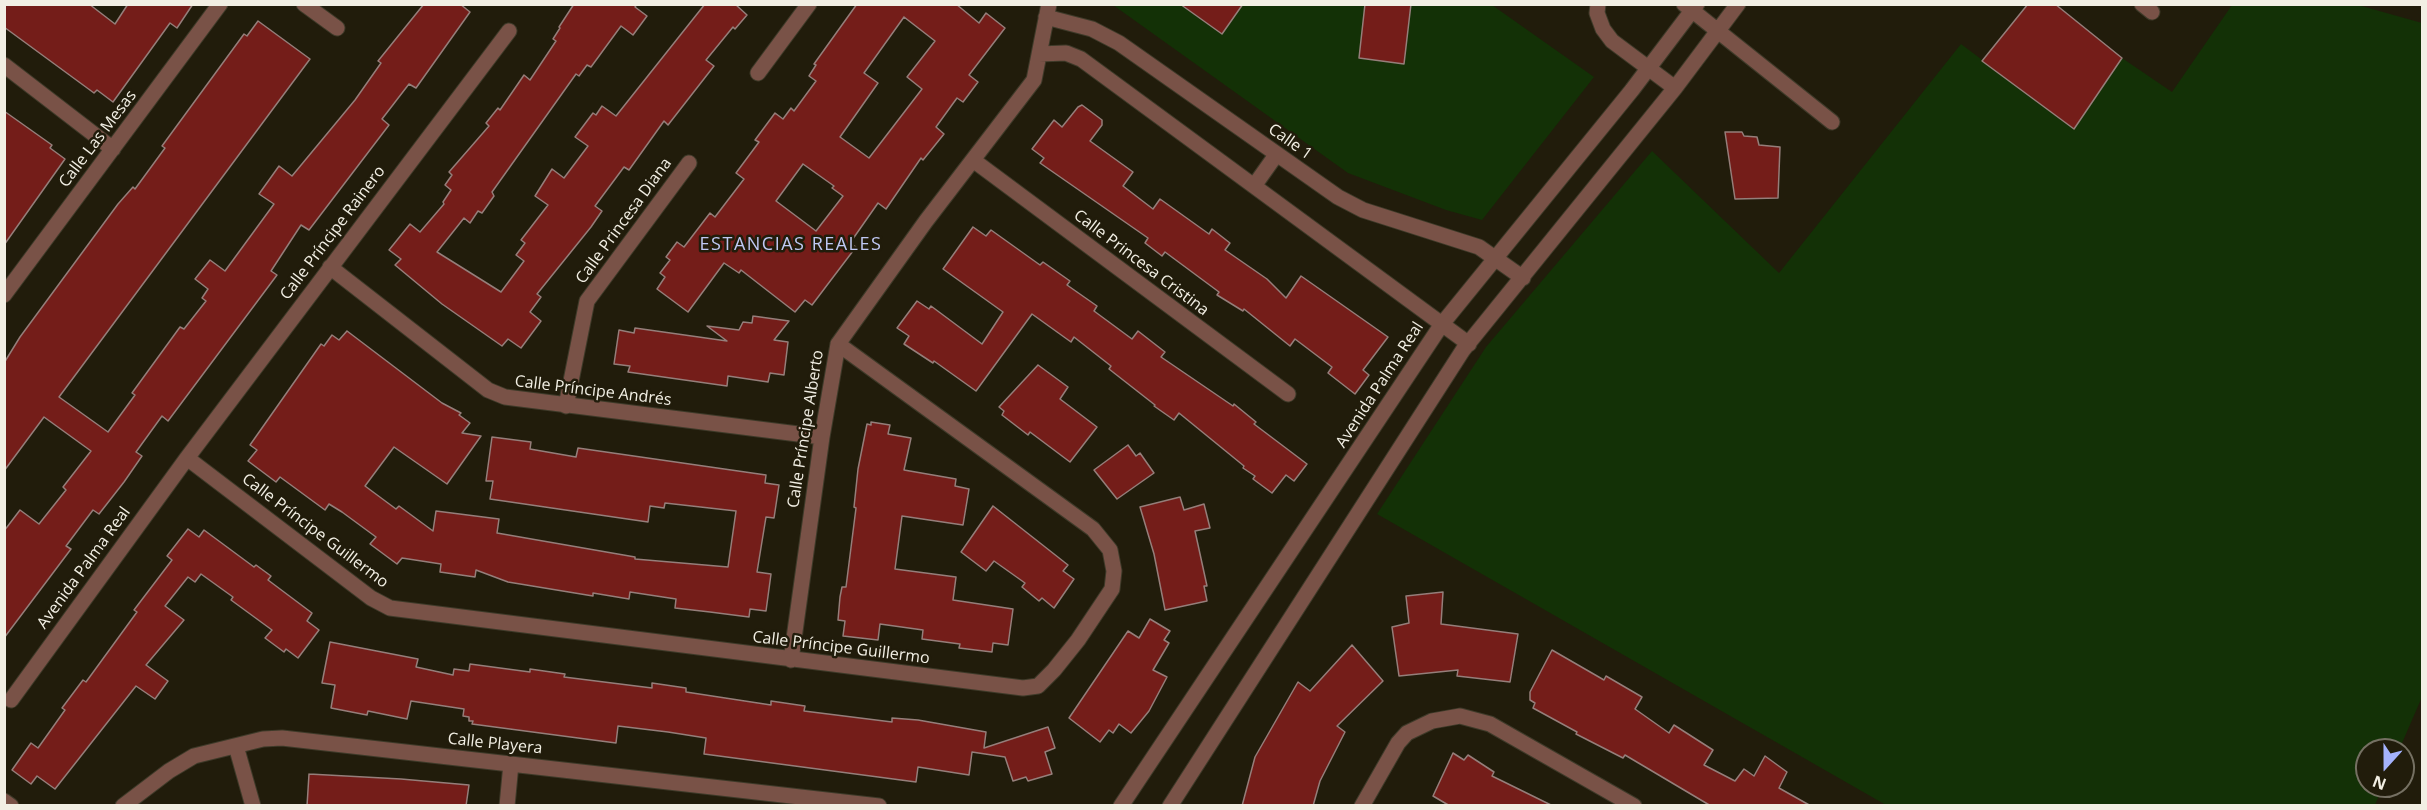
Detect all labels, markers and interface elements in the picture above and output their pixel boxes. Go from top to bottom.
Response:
street label: Calle Las Mesas [55,87,141,191]
street label: Calle 1 [1264,120,1316,164]
street label: Calle Princesa Diana [572,154,676,288]
street label: Calle Príncipe Rainero [276,162,390,304]
street label: Calle Princesa Cristina [1070,206,1212,320]
district label: ESTANCIAS REALES [700,234,882,256]
street label: Avenida Palma Real [1332,319,1428,451]
street label: Calle Príncipe Alberto [784,349,828,509]
street label: Calle Príncipe Andrés [514,372,672,410]
street label: Calle Príncipe Guillermo [238,470,392,592]
street label: Avenida Palma Real [33,503,135,633]
street label: Calle Príncipe Guillermo [751,628,931,668]
street label: Calle Playera [447,729,543,759]
north arrow [2355,738,2415,798]
text: N [2369,770,2389,796]

